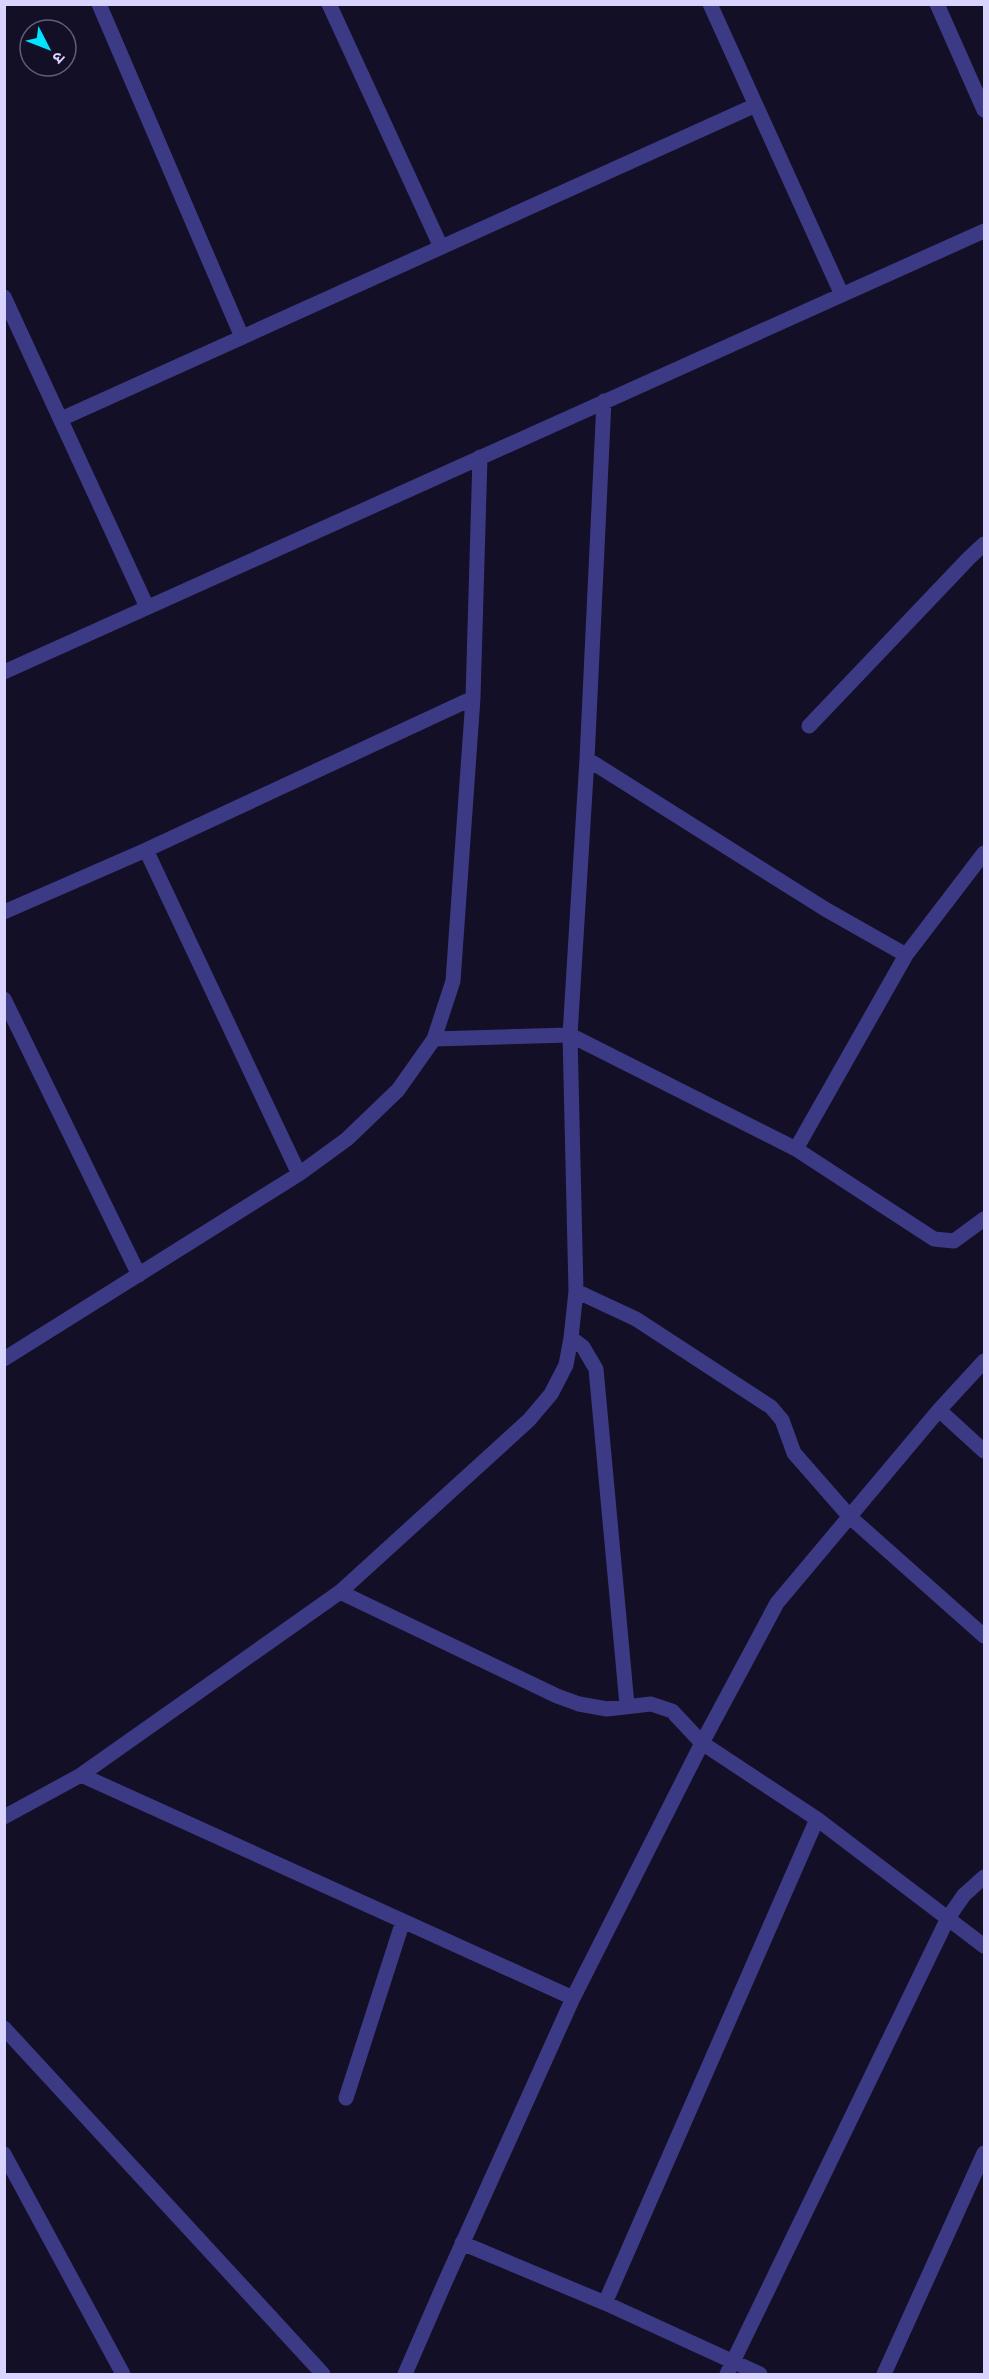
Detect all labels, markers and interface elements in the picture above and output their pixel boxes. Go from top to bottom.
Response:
north arrow [18,18,78,78]
text: उ [48,48,69,68]

